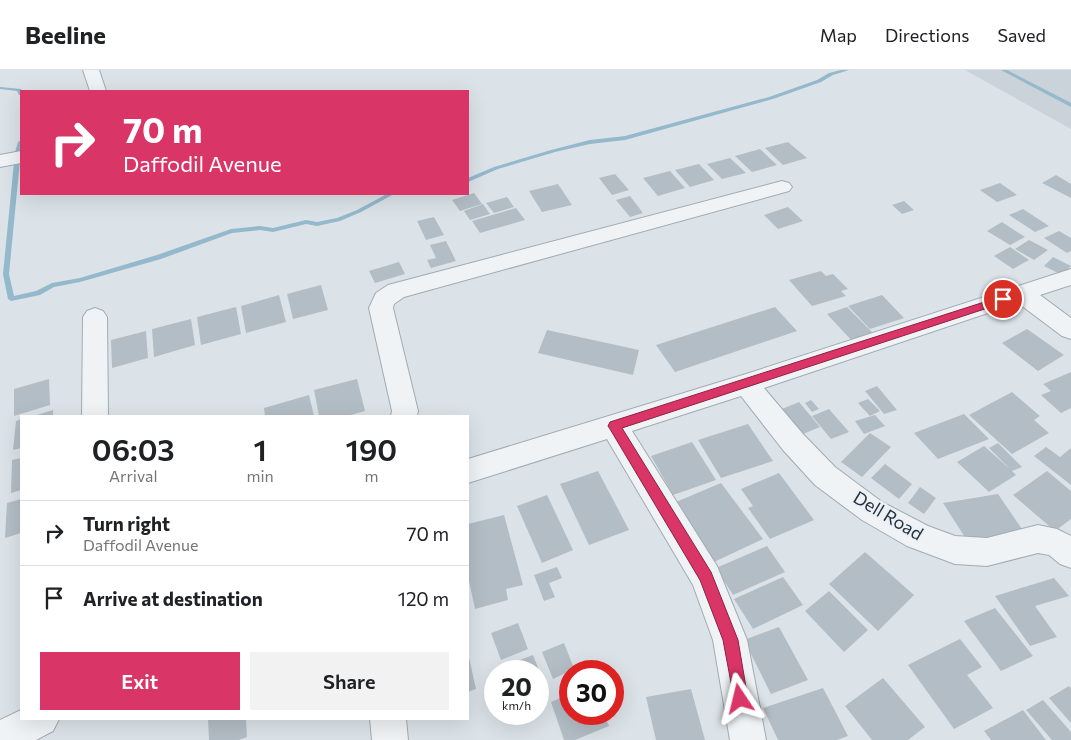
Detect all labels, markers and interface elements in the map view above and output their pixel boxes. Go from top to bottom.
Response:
text: Beeline [25,20,106,49]
text: Map [820,24,857,46]
text: Directions [885,24,969,46]
text: Saved [997,24,1046,46]
text: 70 m [123,107,203,150]
icon: right [40,110,105,175]
text: Daffodil Avenue [123,150,282,177]
pin [982,278,1024,320]
icon: arrive [989,285,1017,313]
text: 06:03 [92,430,175,467]
text: 1 [253,430,267,467]
text: 190 [346,430,397,467]
text: Arrival [109,466,157,485]
text: min [247,466,274,485]
text: m [364,466,378,485]
street label: Dell Road [850,486,927,545]
text: Turn right [83,512,170,535]
icon: right [40,519,68,547]
text: 70 m [406,522,449,545]
text: Daffodil Avenue [83,535,198,554]
icon: arrive [40,584,68,612]
text: Arrive at destination [83,587,263,610]
text: 120 m [398,587,449,610]
button: Exit [40,652,240,710]
button: Share [250,652,449,710]
speed limit sign: 30 [559,660,624,725]
text: 20 [501,671,532,701]
position arrow [713,672,765,724]
text: km/h [502,698,531,712]

